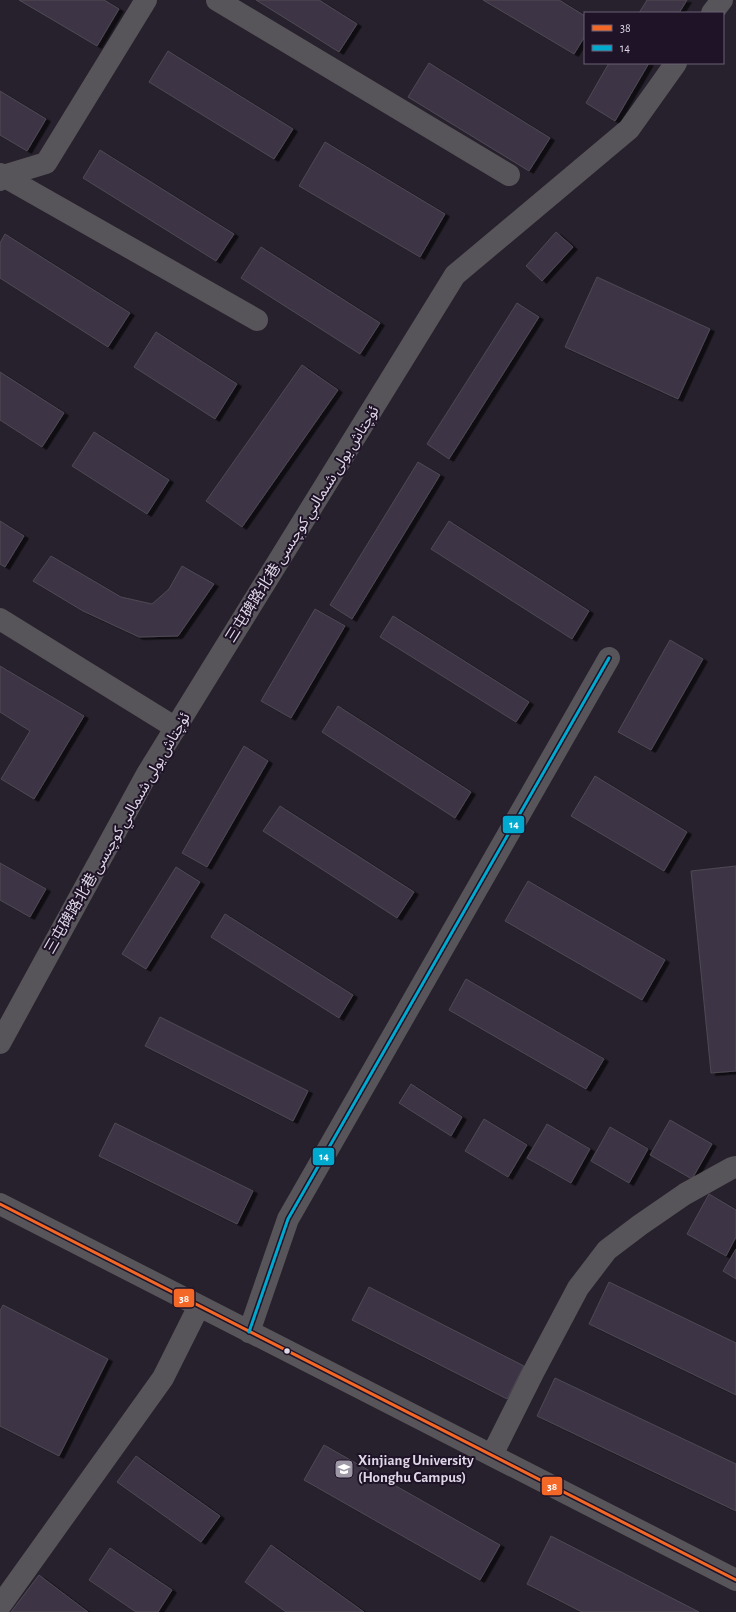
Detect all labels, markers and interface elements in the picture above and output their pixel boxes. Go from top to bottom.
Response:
legend [584,12,724,64]
text: 38 [620,22,631,34]
text: 14 [620,42,630,54]
street label: 三屯碑路北巷 ئۈچتاش يولى شىمالىي كوچىسى [221,402,385,647]
street label: 三屯碑路北巷 ئۈچتاش يولى شىمالىي كوچىسى [40,709,196,958]
line badge: 14 [502,815,525,834]
text: 14 [509,819,519,830]
line badge: 14 [312,1147,335,1166]
text: 14 [319,1151,329,1162]
line badge: 38 [173,1288,195,1308]
text: 38 [179,1293,189,1304]
unlabelled marker [282,1346,292,1356]
place label: Xinjiang University (Honghu Campus) [358,1453,474,1485]
school or university icon: Xinjiang University (Honghu Campus) [333,1458,355,1480]
line badge: 38 [541,1476,563,1496]
text: 38 [547,1481,557,1492]

